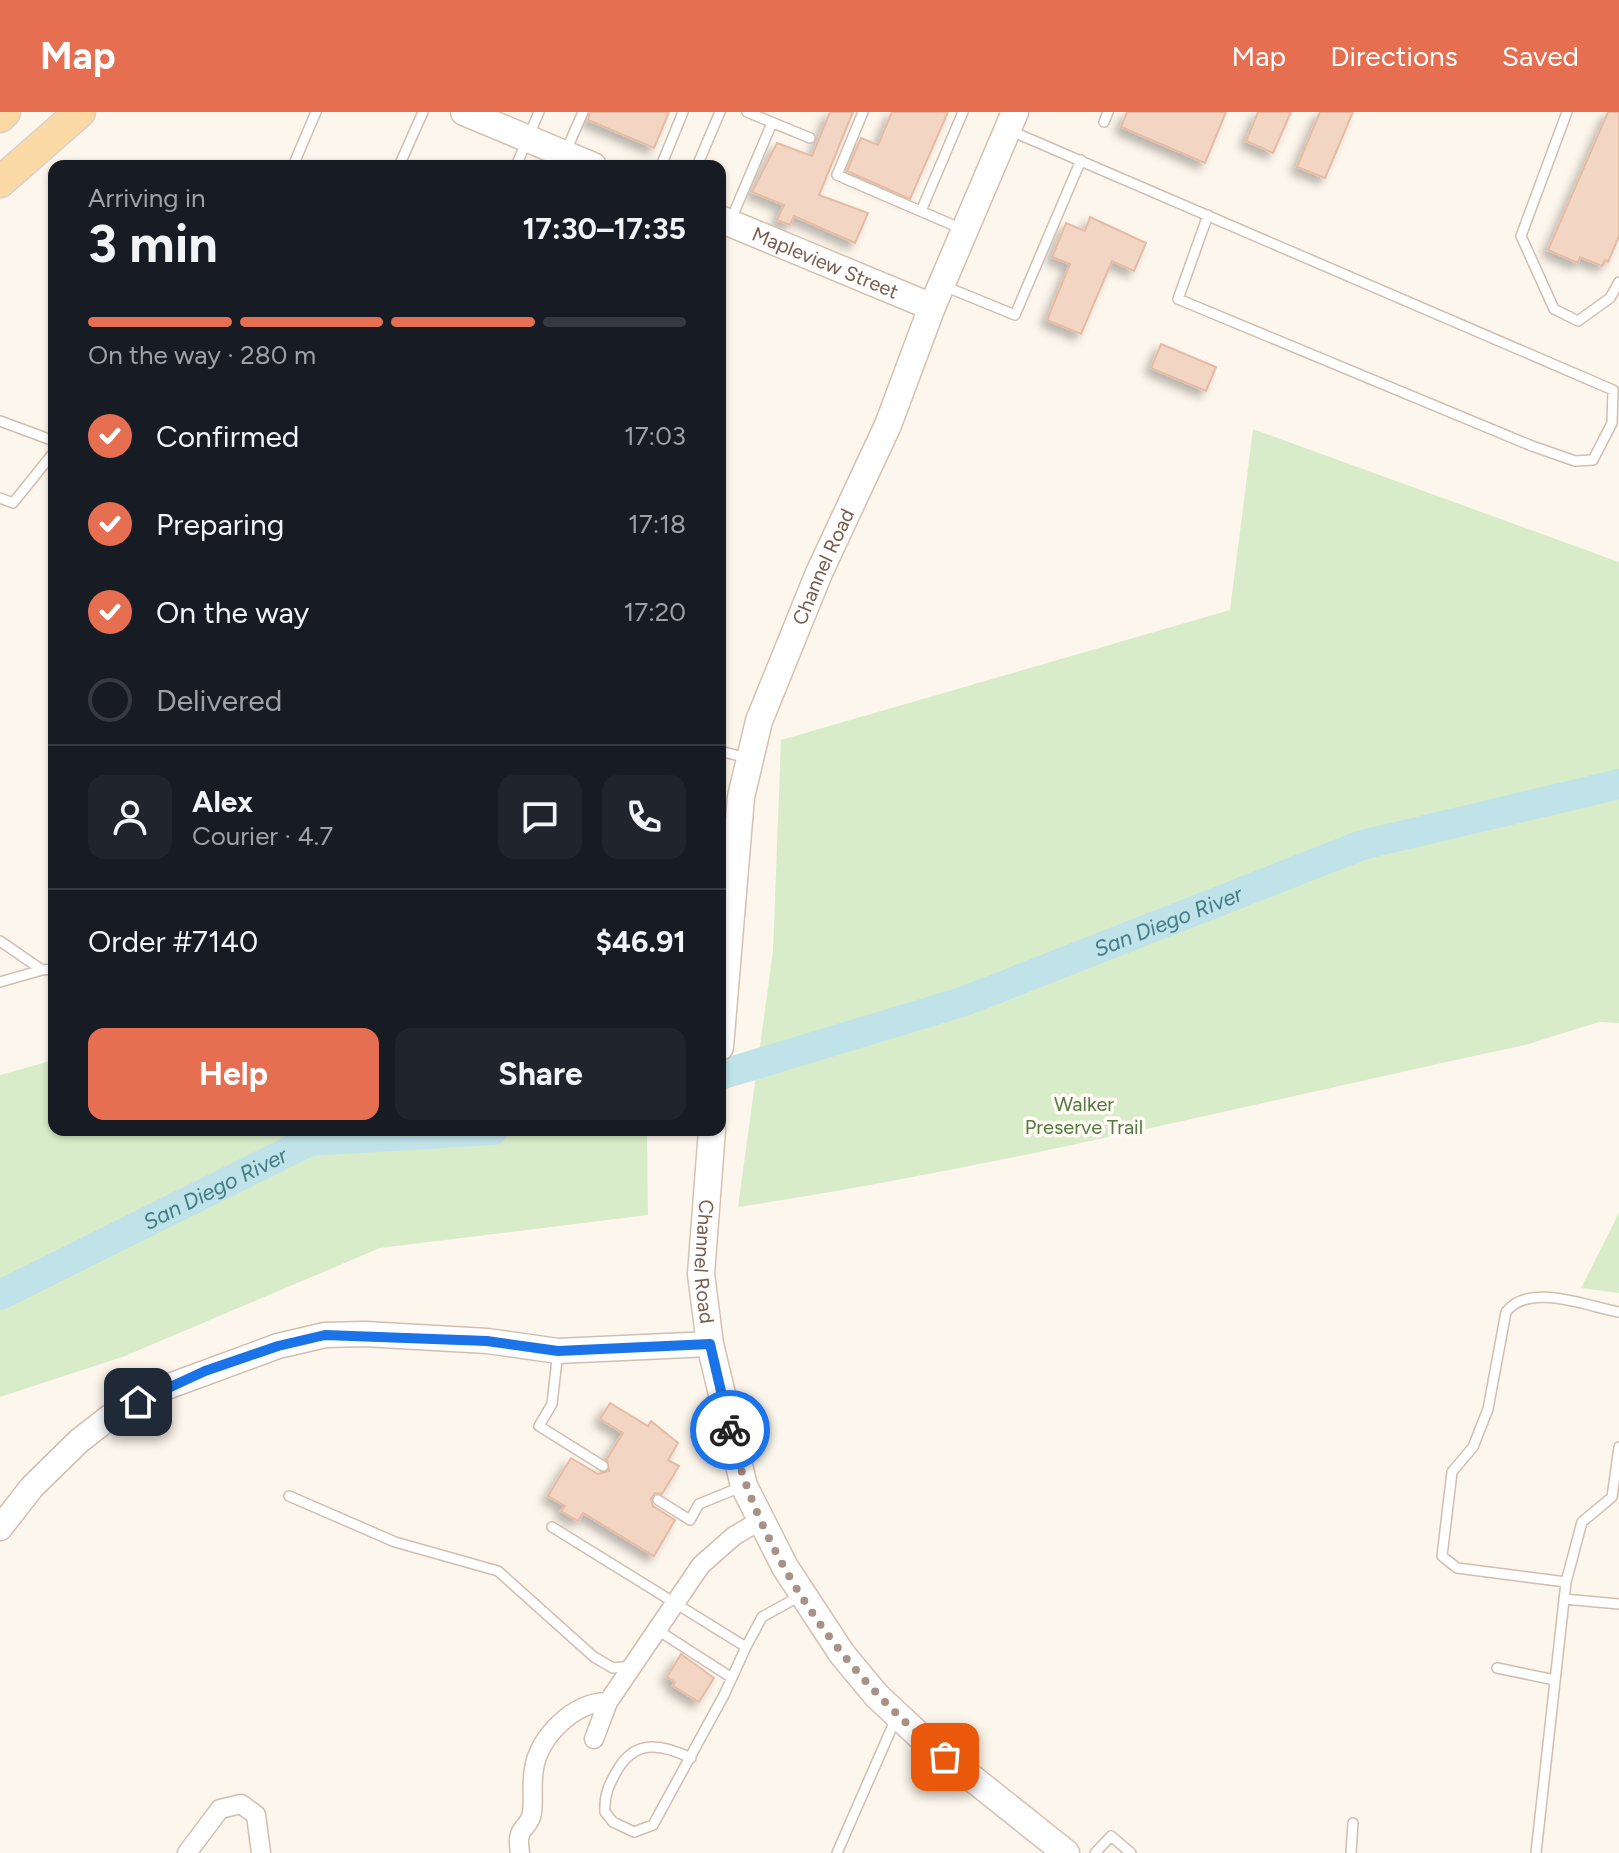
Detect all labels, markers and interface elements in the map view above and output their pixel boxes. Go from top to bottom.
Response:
text: Map [40,33,116,79]
text: Map [1232,39,1286,73]
text: Directions [1330,39,1458,73]
text: Saved [1502,39,1579,73]
text: Arriving in [88,182,206,214]
text: 17:30–17:35 [523,210,686,247]
text: 3 min [88,213,218,275]
street label: Mapleview Street [748,222,902,304]
text: On the way · 280 m [88,339,316,371]
icon: check [88,414,132,458]
text: Confirmed [156,418,299,455]
text: 17:03 [624,420,686,452]
icon: check [88,502,132,546]
street label: Channel Road [787,505,859,628]
text: Preparing [156,506,284,543]
text: 17:18 [628,508,686,540]
icon: check [88,590,132,634]
text: On the way [156,594,309,631]
text: 17:20 [624,596,686,628]
text: Delivered [156,682,282,719]
button: person [88,775,172,859]
button: chat [498,775,582,859]
button: phone [602,775,686,859]
text: Alex [192,783,253,820]
text: Courier · 4.7 [192,820,333,852]
water label: San Diego River [1090,879,1247,962]
text: Order #7140 [88,923,258,960]
text: $46.91 [595,923,686,960]
button: Help [88,1028,379,1120]
button: Share [395,1028,686,1120]
park label: Walker Preserve Trail [1025,1092,1143,1139]
water label: San Diego River [138,1140,293,1235]
street label: Channel Road [689,1199,719,1325]
pin [104,1368,172,1436]
icon: home [116,1380,160,1424]
courier [690,1390,770,1470]
icon: bike [708,1408,752,1452]
pin [911,1723,979,1791]
icon: bag [923,1735,967,1779]

